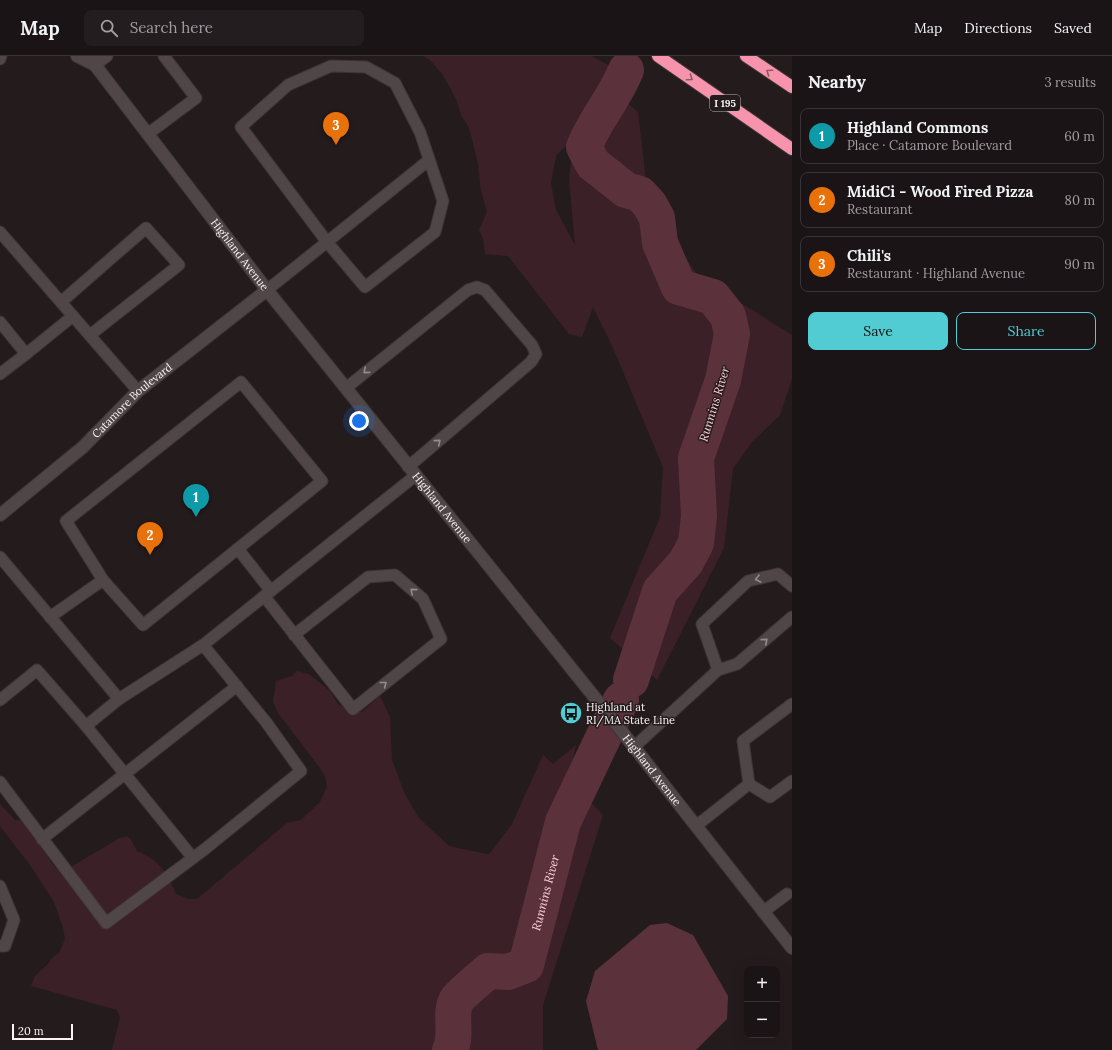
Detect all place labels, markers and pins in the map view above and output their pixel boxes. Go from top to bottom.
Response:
pin: 3 [323,112,349,145]
pin: 1 [183,484,209,517]
pin: 2 [137,522,163,555]
bus stop icon: Highland at RI/MA State Line [558,700,584,726]
place label: Highland at RI/MA State Line [586,700,675,728]

